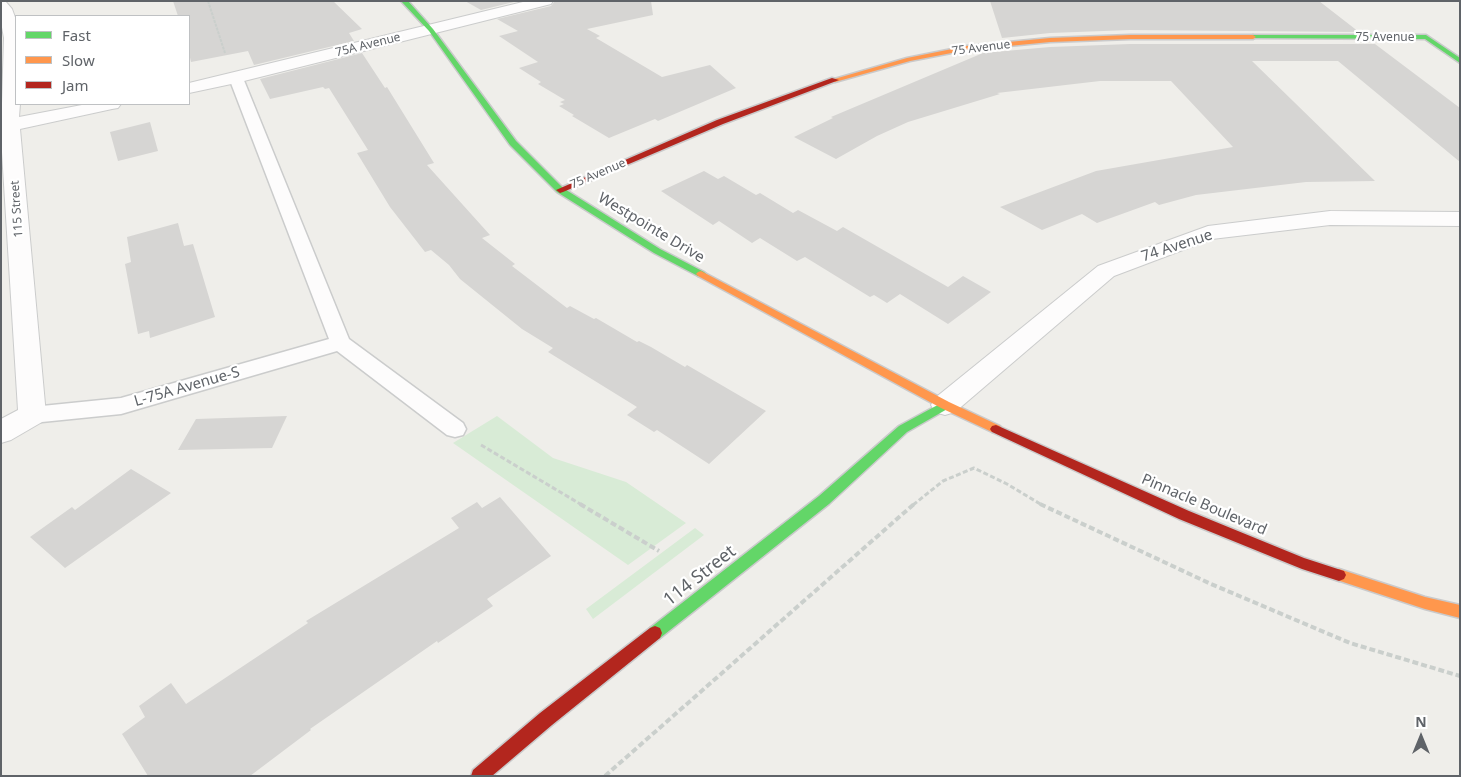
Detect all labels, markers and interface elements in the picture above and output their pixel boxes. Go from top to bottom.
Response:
legend [15,15,190,105]
text: Fast [62,25,91,45]
street label: 75A Avenue [334,30,402,60]
street label: 75 Avenue [1356,31,1414,45]
street label: 75 Avenue [951,37,1011,59]
text: Slow [62,50,95,70]
text: Jam [62,75,89,95]
street label: 75 Avenue [568,156,628,192]
street label: 115 Street [8,180,26,238]
street label: Westpointe Drive [594,189,708,267]
street label: 74 Avenue [1139,226,1215,266]
street label: L-75A Avenue-S [132,363,242,411]
street label: Pinnacle Boulevard [1139,470,1269,540]
street label: 114 Street [660,541,740,611]
north arrow [1396,712,1446,762]
text: N [1415,712,1427,731]

